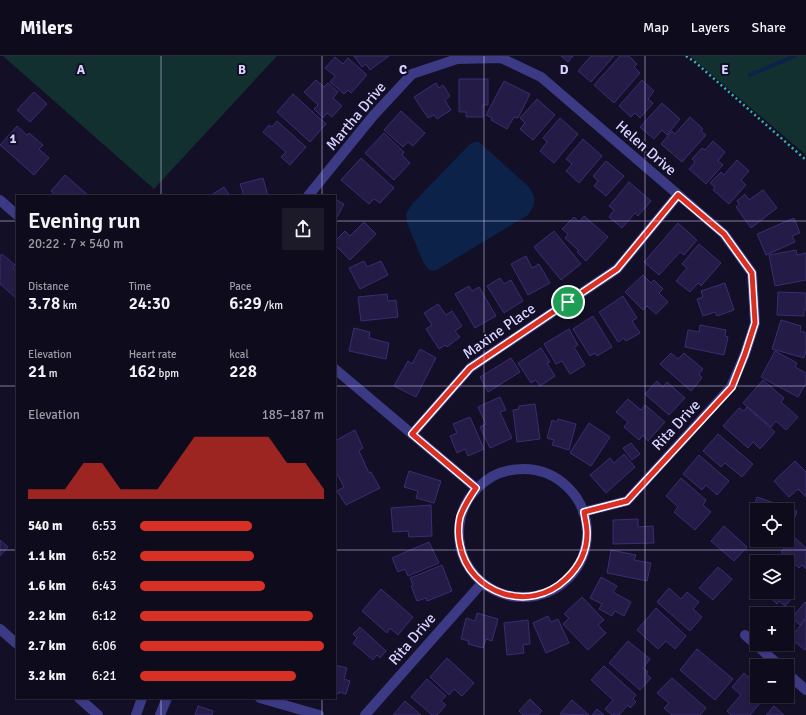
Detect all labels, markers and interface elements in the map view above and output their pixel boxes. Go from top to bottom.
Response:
text: Milers [20,16,73,40]
text: Map [643,19,669,36]
text: Layers [691,19,730,36]
text: Share [752,19,786,36]
text: A [77,62,86,78]
text: B [238,62,246,78]
text: C [399,62,407,78]
text: D [560,62,569,78]
text: E [721,62,729,78]
street label: Martha Drive [322,78,390,154]
street label: Helen Drive [612,117,680,179]
text: 1 [9,131,17,147]
text: Evening run [28,207,141,234]
button: share [282,208,324,250]
text: 20:22 · 7 × 540 m [28,236,123,252]
text: Distance [28,280,69,293]
text: Time [129,280,151,293]
text: Pace [229,280,252,293]
pin [551,285,585,319]
icon: arrive [557,291,579,313]
text: 3.78 [28,293,60,314]
text: 24:30 [129,293,170,314]
text: 6:29 [229,293,262,314]
text: km [60,299,77,312]
text: /km [262,299,283,312]
street label: Maxine Place [459,299,539,363]
text: Elevation [28,348,72,361]
text: Heart rate [129,348,176,361]
text: kcal [229,348,249,361]
text: 21 [28,361,46,382]
text: 162 [129,361,156,382]
text: 228 [229,361,257,382]
text: m [46,367,58,380]
text: bpm [156,367,179,380]
street label: Rita Drive [648,396,704,454]
text: Elevation [28,407,80,423]
text: 185–187 m [262,407,324,423]
map controls [750,503,794,703]
button: locate [750,503,794,547]
text: 540 m [28,518,62,534]
text: 6:53 [92,518,117,534]
text: 1.1 km [28,548,66,564]
text: 6:52 [92,548,117,564]
button: layers [750,555,794,599]
text: 1.6 km [28,578,66,594]
text: 6:43 [92,578,117,594]
button: + [750,607,794,651]
text: 2.2 km [28,608,66,624]
text: 6:12 [92,608,117,624]
street label: Rita Drive [385,609,439,669]
text: 2.7 km [28,638,66,654]
text: 6:06 [92,638,117,654]
button: − [750,659,794,703]
text: 3.2 km [28,668,66,684]
text: 6:21 [92,668,117,684]

